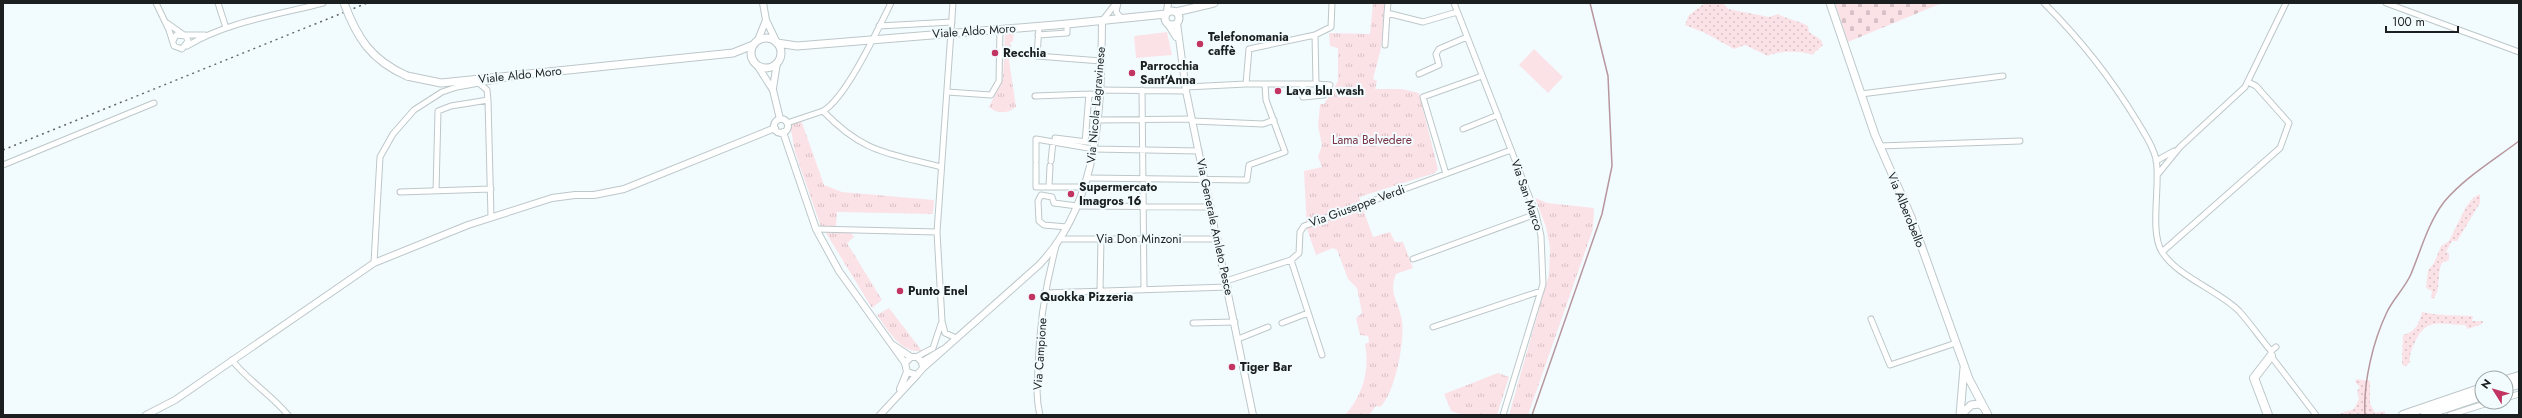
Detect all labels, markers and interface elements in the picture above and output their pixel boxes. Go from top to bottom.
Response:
scale bar [2386,8,2458,34]
text: 100 m [2392,13,2425,31]
street label: Viale Aldo Moro [932,19,1017,43]
place label: Telefonomania caffè [1208,28,1289,60]
marker: Telefonomania caffè [1195,39,1205,49]
place label: Recchia [1003,44,1046,62]
street label: Via Nicola Lagravinese [1082,46,1110,164]
marker: Recchia [990,48,1000,58]
place label: Parrocchia Sant'Anna [1140,57,1199,89]
street label: Viale Aldo Moro [477,62,563,88]
marker: Parrocchia Sant'Anna [1127,68,1137,78]
place label: Lava blu wash [1286,82,1364,100]
marker: Lava blu wash [1273,86,1283,96]
park label: Lama Belvedere [1332,131,1412,149]
street label: Via Generale Amleto Pesce [1192,157,1238,297]
street label: Via San Marco [1506,157,1548,234]
street label: Via Alberobello [1883,170,1929,251]
place label: Supermercato Imagros 16 [1079,178,1157,210]
street label: Via Giuseppe Verdi [1307,180,1407,232]
marker: Supermercato Imagros 16 [1066,189,1076,199]
street label: Via Don Minzoni [1096,230,1182,248]
place label: Punto Enel [908,282,968,300]
marker: Punto Enel [895,286,905,296]
place label: Quokka Pizzeria [1040,288,1133,306]
marker: Quokka Pizzeria [1027,292,1037,302]
street label: Via Campione [1028,317,1052,391]
place label: Tiger Bar [1240,358,1292,376]
marker: Tiger Bar [1227,362,1237,372]
north arrow [2474,370,2514,410]
text: N [2477,376,2495,392]

